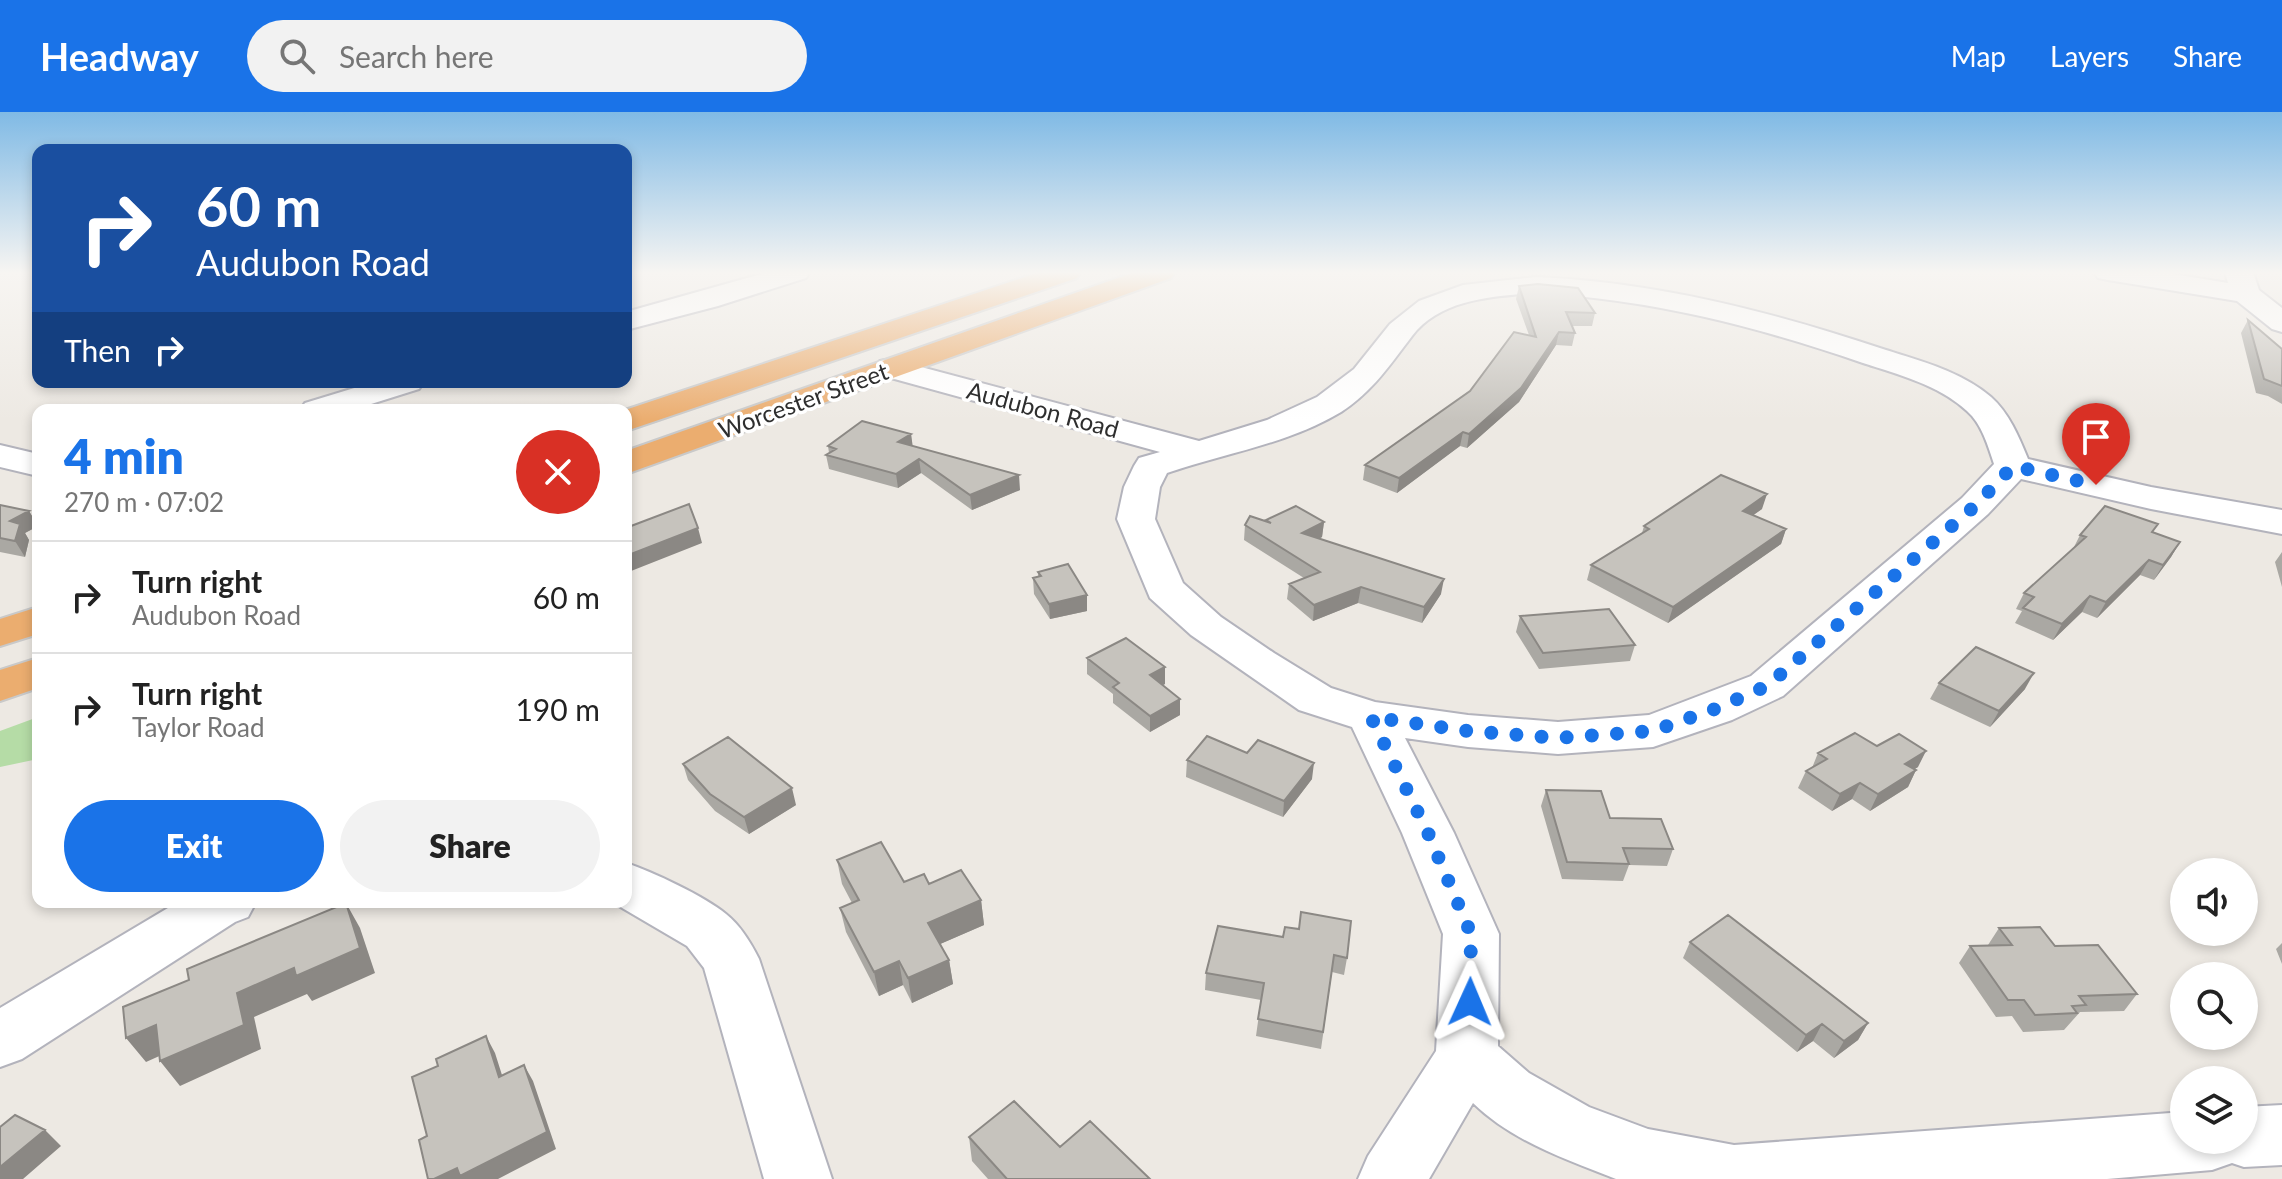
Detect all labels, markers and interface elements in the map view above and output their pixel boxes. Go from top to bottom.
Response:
search box [247,20,807,92]
text: Headway [40,33,199,79]
icon: search [275,34,319,78]
text: Search here [339,38,494,74]
text: Map [1951,39,2006,73]
text: Layers [2050,39,2129,73]
text: Share [2173,39,2242,73]
text: 60 m [196,172,321,239]
icon: right [64,176,168,280]
text: Audubon Road [196,240,430,284]
icon: right [147,328,191,372]
text: Then [64,332,131,368]
street label: Worcester Street [714,356,892,444]
street label: Audubon Road [964,375,1122,443]
pin [2062,403,2130,485]
icon: arrive [2074,415,2118,459]
text: 4 min [64,427,184,484]
button: close [516,430,600,514]
text: 270 m · 07:02 [64,486,224,518]
text: Turn right [132,563,262,599]
icon: right [64,575,108,619]
text: 60 m [533,579,600,615]
text: Audubon Road [132,599,301,631]
text: Turn right [132,675,262,711]
icon: right [64,687,108,731]
text: 190 m [515,691,600,727]
text: Taylor Road [132,711,265,743]
button: Exit [64,800,324,892]
button: Share [340,800,600,892]
map controls [2170,858,2258,1154]
button: sound [2170,858,2258,946]
position arrow [1428,960,1512,1044]
button: search [2170,962,2258,1050]
button: layers [2170,1066,2258,1154]

